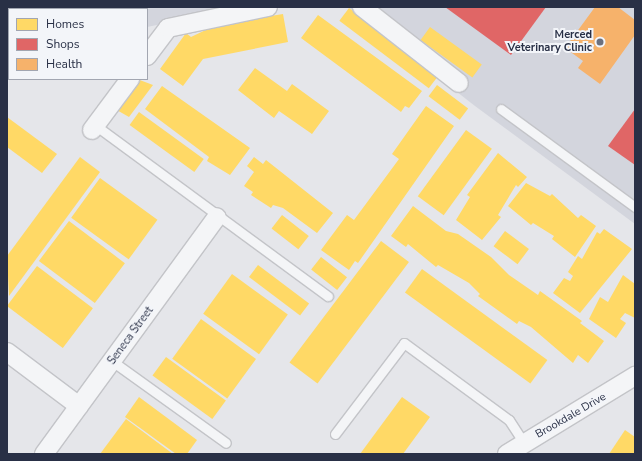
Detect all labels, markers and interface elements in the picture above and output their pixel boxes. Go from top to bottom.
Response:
legend [8,8,148,80]
text: Homes [46,16,84,32]
place label: Merced Veterinary Clinic [508,29,592,55]
text: Shops [46,36,80,52]
marker: Merced Veterinary Clinic [595,37,605,47]
text: Health [46,56,82,72]
street label: Seneca Street [106,304,156,368]
street label: Brookdale Drive [533,391,609,441]

